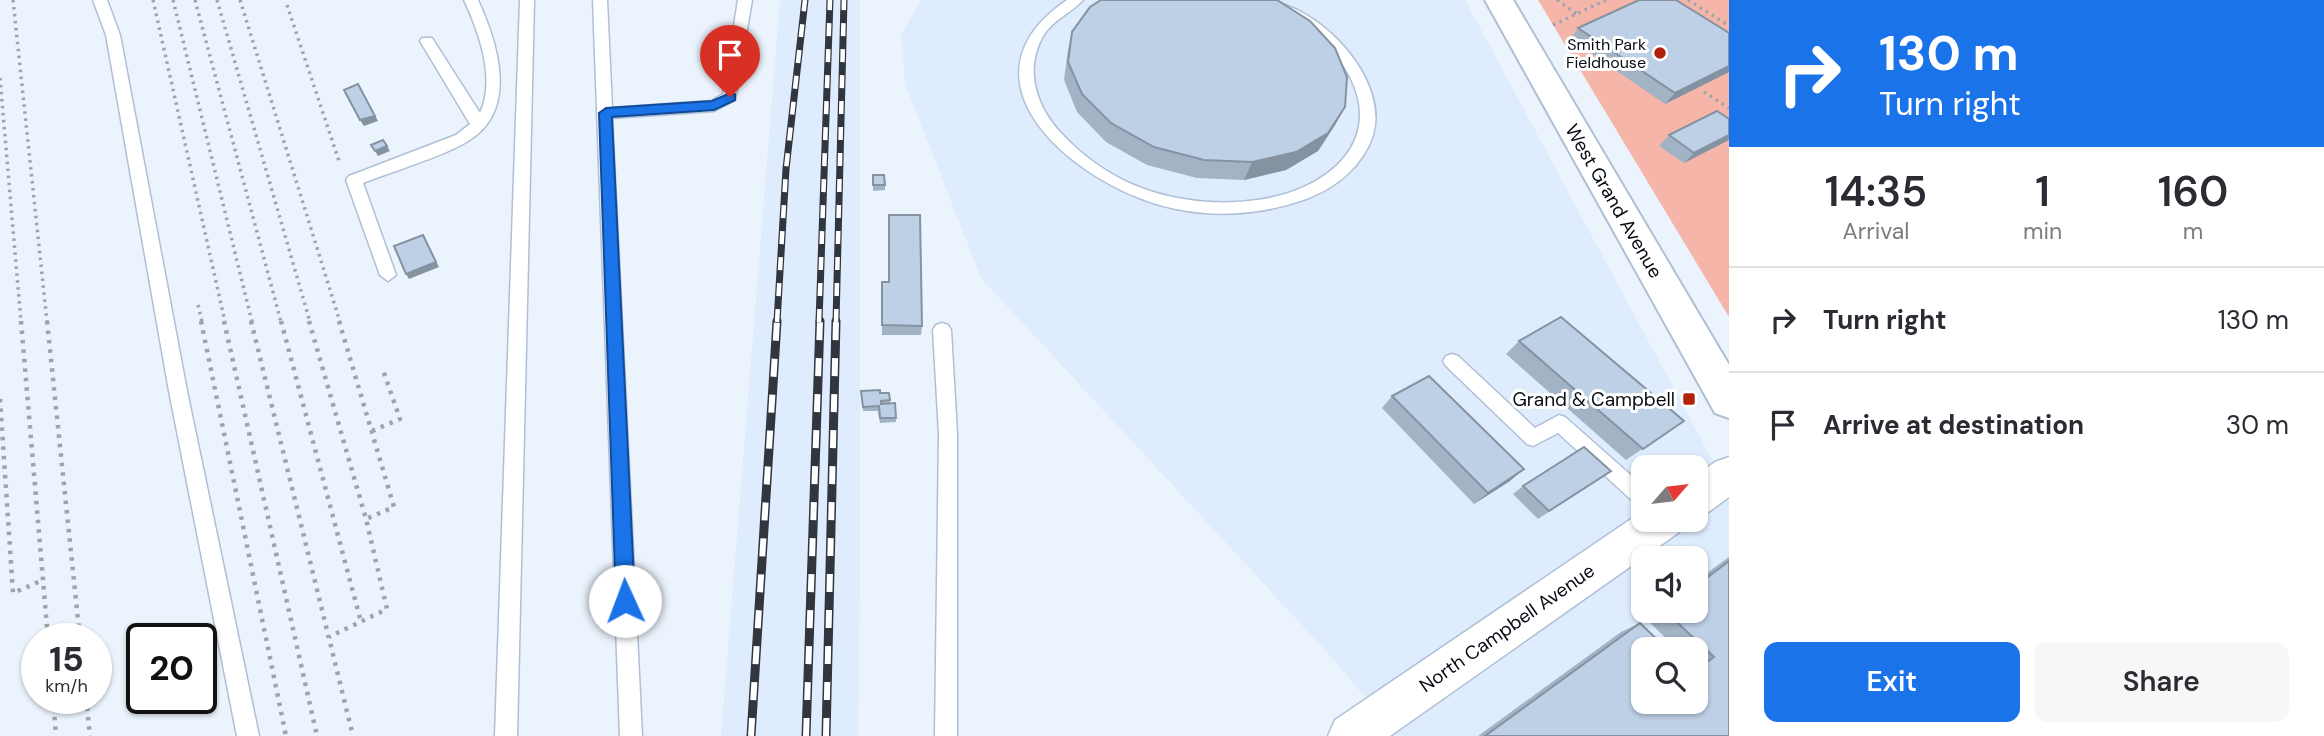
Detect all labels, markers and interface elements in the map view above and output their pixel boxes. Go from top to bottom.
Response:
text: 130 m [1879,21,2019,85]
pin [700,25,760,97]
icon: right [1764,28,1855,119]
place label: Smith Park Fieldhouse [1566,34,1646,73]
icon: arrive [711,36,749,74]
marker: Smith Park Fieldhouse [1652,45,1668,61]
text: Turn right [1879,83,2021,125]
street label: West Grand Avenue [1560,119,1668,283]
text: 14:35 [1825,164,1927,219]
text: 1 [2035,164,2050,219]
text: 160 [2158,164,2228,219]
text: Arrival [1842,216,1909,246]
text: min [2023,216,2062,246]
text: m [2183,216,2203,246]
icon: right [1764,301,1802,339]
text: Turn right [1823,303,1947,337]
text: 130 m [2218,303,2289,337]
place label: Grand & Campbell [1512,387,1675,412]
marker: Grand & Campbell [1681,391,1697,407]
icon: arrive [1764,406,1802,444]
text: Arrive at destination [1823,408,2084,442]
text: 30 m [2226,408,2289,442]
north arrow [1631,455,1708,532]
map controls [1631,455,1708,714]
button: sound [1631,546,1708,623]
street label: North Campbell Avenue [1414,558,1600,698]
position arrow [588,564,662,638]
speed limit sign: 20 [126,623,217,714]
text: 15 [49,636,84,682]
button: search [1631,637,1708,714]
button: Exit [1764,642,2020,722]
button: Share [2034,642,2289,722]
text: km/h [45,674,88,698]

